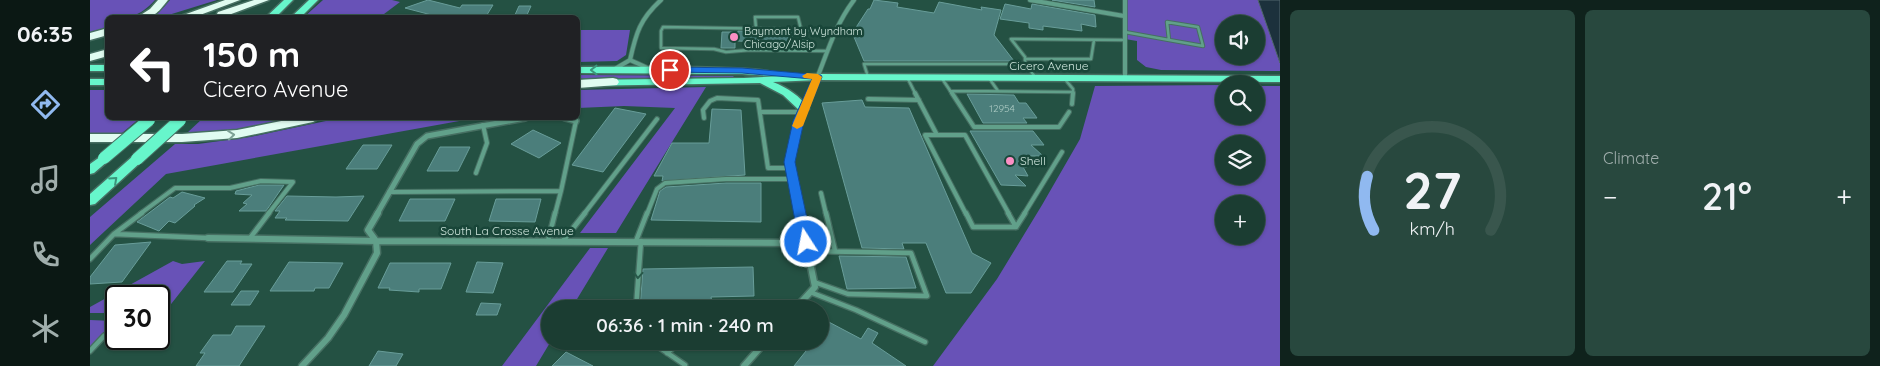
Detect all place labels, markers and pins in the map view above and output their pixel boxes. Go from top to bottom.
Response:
place label: Baymont by Wyndham Chicago/Alsip [744,24,863,51]
marker: Baymont by Wyndham Chicago/Alsip [728,31,740,43]
pin [649,49,691,91]
place label: Shell [1020,153,1046,168]
marker: Shell [1004,155,1016,167]

